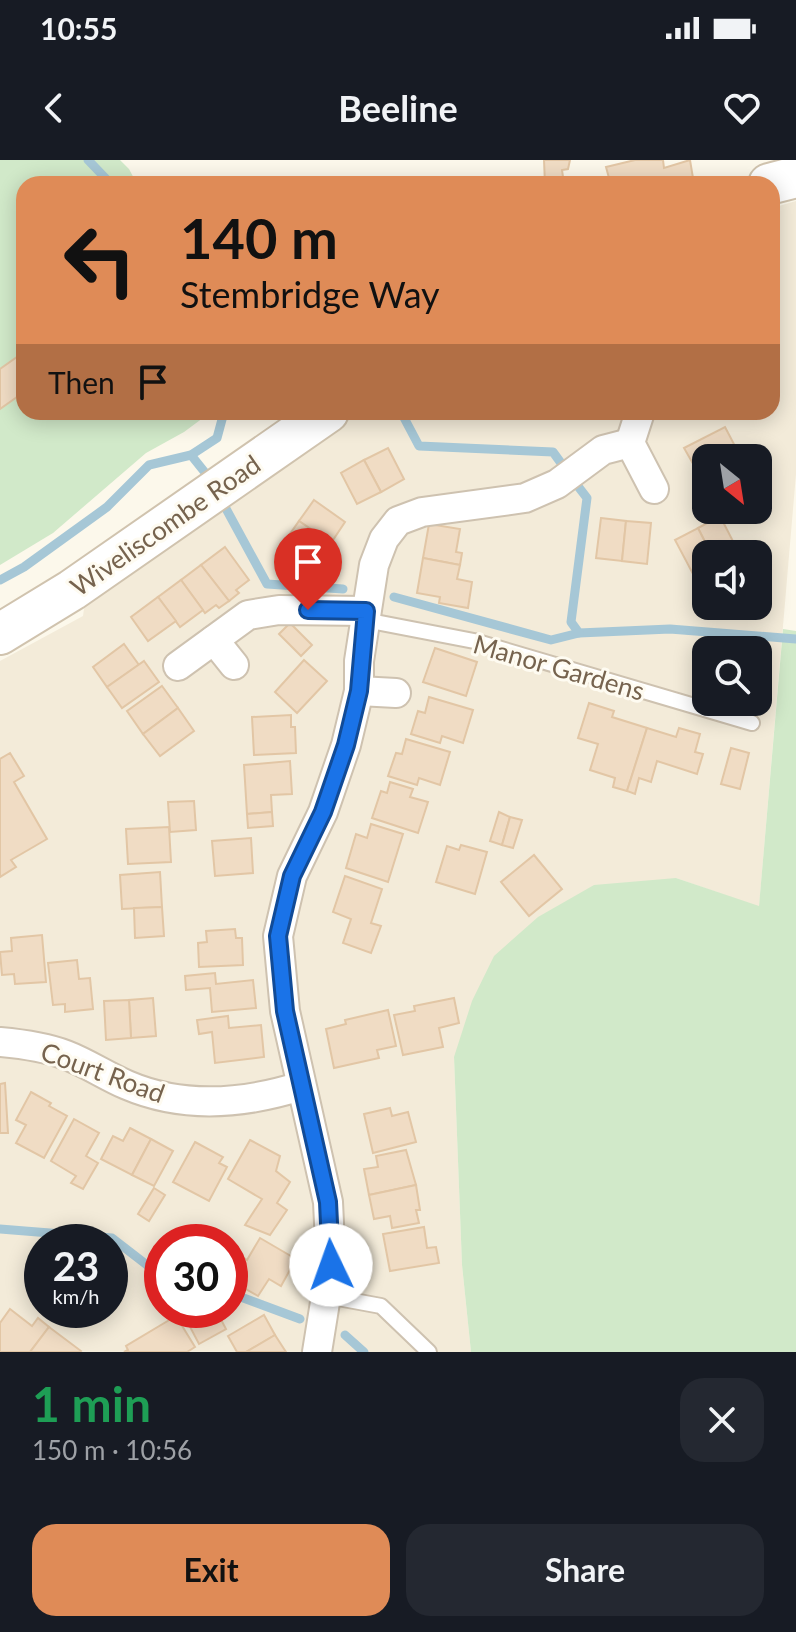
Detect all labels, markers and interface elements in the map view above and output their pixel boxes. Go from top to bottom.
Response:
text: 10:55 [40,10,117,46]
icon: back [32,86,76,130]
text: Beeline [338,86,458,130]
icon: heart [720,86,764,130]
text: 140 m [180,204,338,271]
icon: left [48,208,152,312]
text: Stembridge Way [180,272,440,316]
icon: arrive [131,360,175,404]
text: Then [48,364,115,400]
north arrow [692,444,772,524]
map controls [692,444,772,716]
street label: Wiveliscombe Road [64,448,266,602]
pin [274,528,342,610]
icon: arrive [286,540,330,584]
button: sound [692,540,772,620]
street label: Manor Gardens [470,627,648,707]
button: search [692,636,772,716]
street label: Court Road [37,1035,169,1109]
position arrow [289,1223,373,1307]
speed limit sign: 30 [144,1224,248,1328]
text: 23 [53,1242,99,1290]
text: km/h [53,1284,99,1308]
text: 1 min [32,1375,151,1432]
button: close [680,1378,764,1462]
text: 150 m · 10:56 [32,1434,192,1466]
button: Exit [32,1524,390,1616]
button: Share [406,1524,764,1616]

